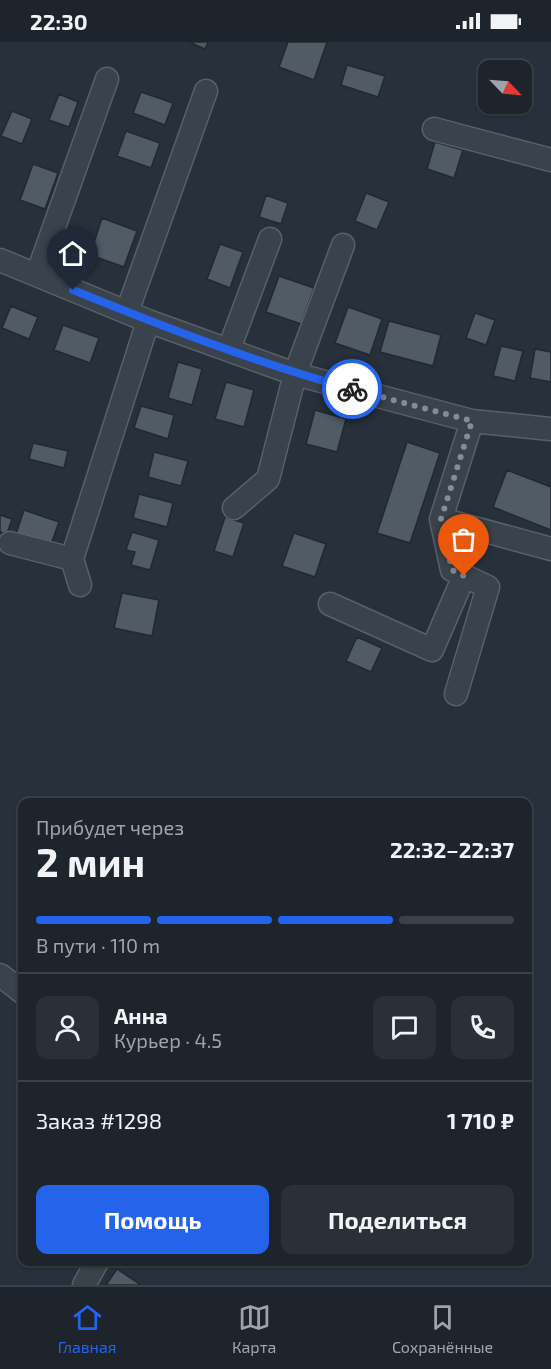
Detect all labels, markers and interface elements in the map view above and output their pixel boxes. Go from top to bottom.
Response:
text: 22:30 [30,8,88,34]
north arrow [478,60,532,114]
map controls [478,60,532,114]
pin [47,228,98,290]
icon: home [56,237,89,270]
courier [322,359,382,419]
icon: bike [336,373,369,406]
pin [438,514,489,576]
icon: bag [447,523,480,556]
text: Прибудет через [36,815,184,839]
text: 22:32–22:37 [390,836,514,862]
text: 2 мин [36,838,145,885]
text: В пути · 110 m [36,933,160,957]
button: person [36,996,99,1059]
button: chat [373,996,436,1059]
button: phone [451,996,514,1059]
text: Анна [114,1002,168,1028]
text: Курьер · 4.5 [114,1028,222,1052]
text: Заказ #1298 [36,1107,162,1133]
text: 1 710 ₽ [447,1107,514,1133]
button: Помощь [36,1185,269,1254]
button: Поделиться [281,1185,514,1254]
tab: Главная [58,1301,116,1356]
tab: Карта [232,1301,276,1356]
tab: Сохранённые [392,1301,493,1356]

